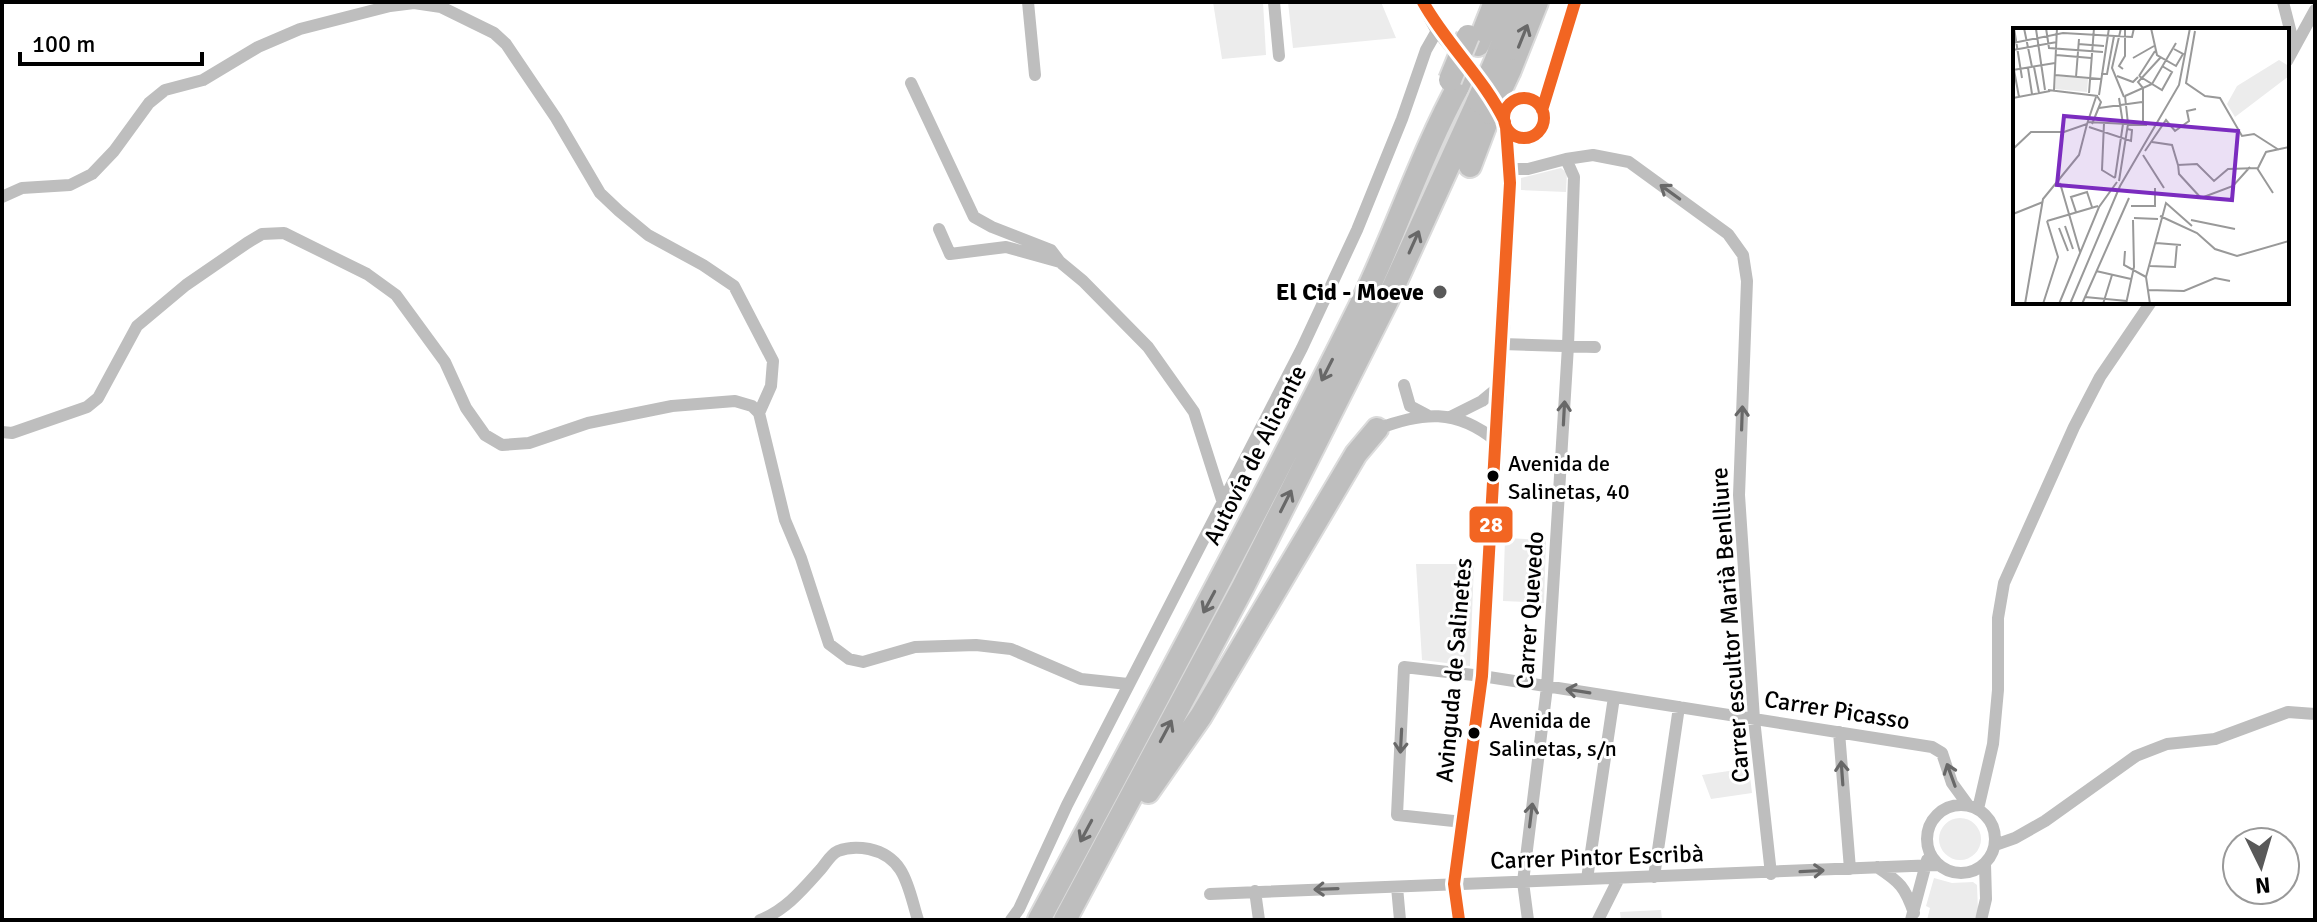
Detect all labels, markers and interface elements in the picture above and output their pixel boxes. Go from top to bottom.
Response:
scale bar [20,16,202,66]
one-way arrow [1517,24,1531,49]
inset map [2013,28,2289,304]
text: 100 m [32,29,95,59]
one-way arrow [1660,184,1682,201]
one-way arrow [1407,231,1422,255]
place label: El Cid - Moeve [1276,277,1424,307]
marker: El Cid - Moeve [1431,283,1449,301]
one-way arrow [1319,358,1334,382]
street label: Autovía de Alicante [1197,360,1313,550]
one-way arrow [1557,400,1572,427]
one-way arrow [1734,405,1749,432]
place label: Avenida de Salinetas, 40 [1508,450,1630,505]
street label: Carrer escultor Marià Benlliure [1704,466,1756,784]
marker: Avenida de Salinetas, 40 [1485,468,1501,484]
one-way arrow [1279,489,1295,513]
line badge: 28 [1468,505,1514,544]
text: 28 [1479,511,1503,538]
street label: Carrer Quevedo [1510,530,1550,690]
street label: Avinguda de Salinetes [1429,557,1479,783]
one-way arrow [1200,590,1216,613]
one-way arrow [1566,683,1591,698]
street label: Carrer Picasso [1762,684,1912,736]
place label: Avenida de Salinetas, s/n [1489,707,1617,762]
one-way arrow [1158,720,1174,743]
marker: Avenida de Salinetas, s/n [1466,725,1482,741]
one-way arrow [1393,727,1408,754]
one-way arrow [1835,760,1850,787]
one-way arrow [1943,763,1957,788]
one-way arrow [1524,803,1539,828]
one-way arrow [1078,819,1094,843]
north arrow [2221,826,2301,906]
street label: Carrer Pintor Escribà [1490,838,1704,876]
one-way arrow [1798,863,1825,878]
text: N [2254,871,2272,900]
one-way arrow [1313,881,1340,896]

